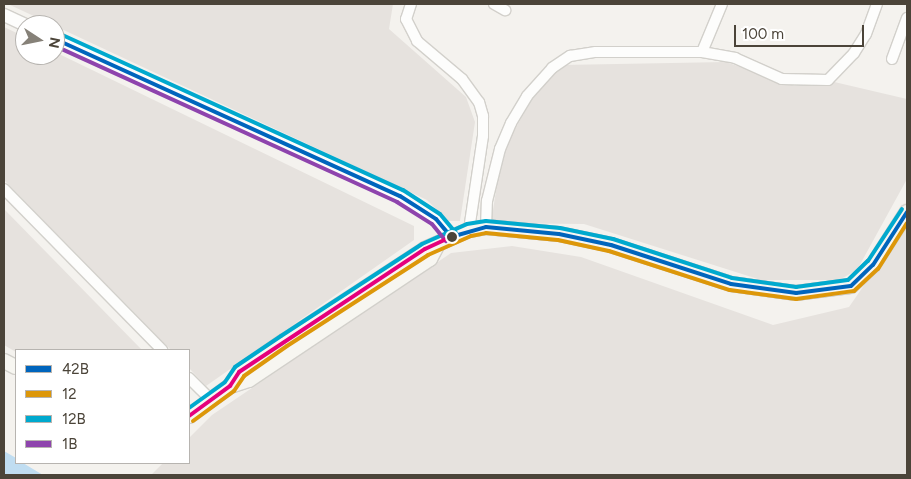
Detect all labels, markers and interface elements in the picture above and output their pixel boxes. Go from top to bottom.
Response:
north arrow [15,15,65,65]
scale bar [736,15,866,47]
text: 100 m [742,25,784,43]
text: N [45,36,64,50]
unlabelled marker [447,232,457,242]
legend [15,349,190,464]
text: 42B [62,360,89,378]
text: 12 [62,385,77,403]
text: 12B [62,410,86,428]
text: 1B [62,435,77,453]

